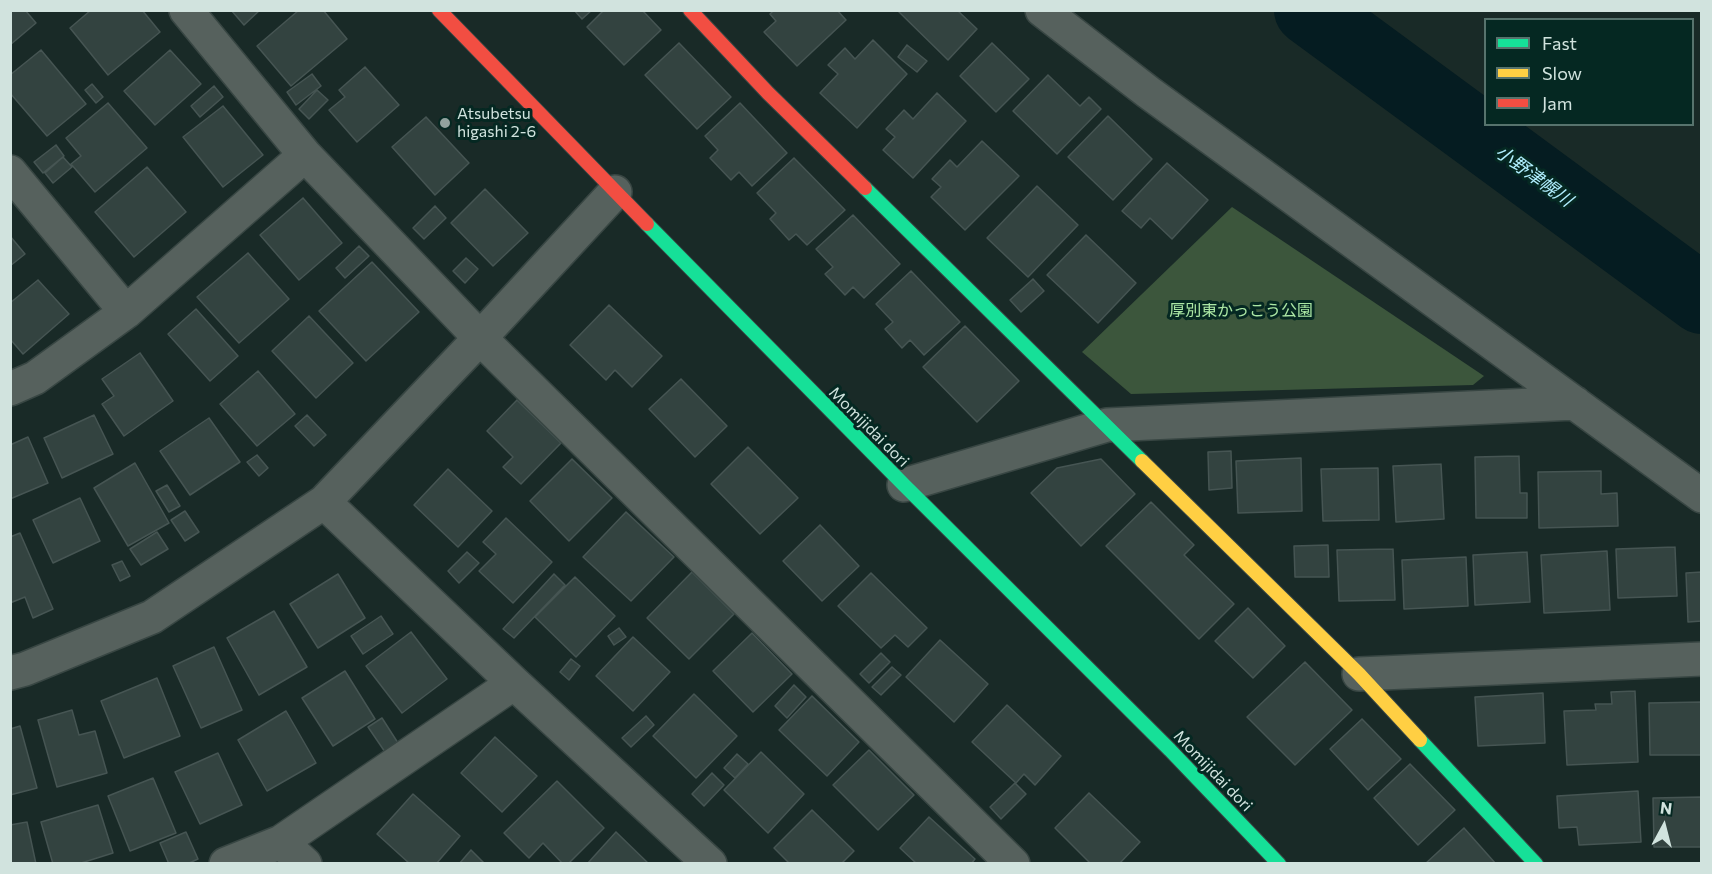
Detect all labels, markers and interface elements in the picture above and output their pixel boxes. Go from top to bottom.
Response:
legend [1484,18,1694,126]
text: Fast [1542,32,1577,54]
text: Slow [1542,62,1582,84]
text: Jam [1542,92,1572,114]
place label: Atsubetsu higashi 2-6 [457,104,536,142]
marker: Atsubetsu higashi 2-6 [438,116,452,130]
water label: 小野津幌川 [1491,141,1577,211]
park label: 厚別東かっこう公園 [1169,301,1313,321]
street label: Momijidai dori [825,383,913,471]
street label: Momijidai dori [1170,726,1256,816]
north arrow [1634,796,1694,856]
text: N [1659,797,1673,818]

